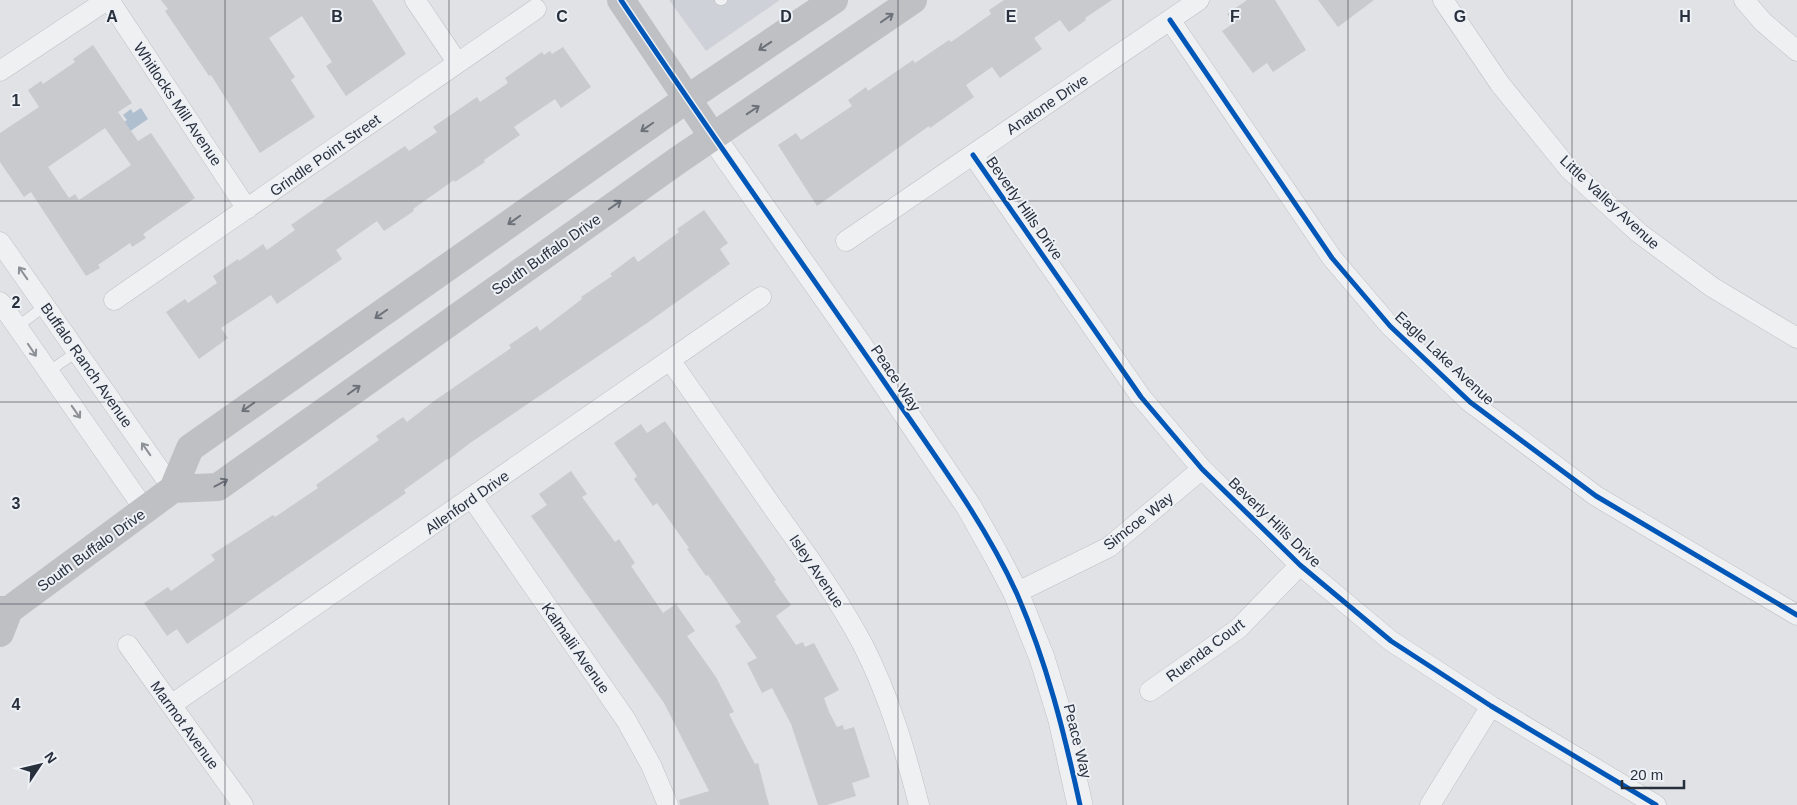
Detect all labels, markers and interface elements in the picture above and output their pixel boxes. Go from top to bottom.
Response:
text: A [106,8,118,25]
text: B [331,8,343,25]
text: C [556,8,568,25]
text: D [780,8,792,25]
text: E [1006,8,1017,25]
text: F [1230,8,1240,25]
text: G [1454,8,1466,25]
text: H [1679,8,1691,25]
one-way arrow [880,13,894,23]
street label: Whitlocks Mill Avenue [130,39,226,169]
one-way arrow [759,41,773,51]
street label: Anatone Drive [1003,70,1091,138]
text: 1 [12,92,21,109]
one-way arrow [746,105,760,115]
street label: Grindle Point Street [267,110,384,200]
one-way arrow [640,122,654,132]
street label: Little Valley Avenue [1557,152,1663,252]
street label: Beverly Hills Drive [983,153,1067,263]
one-way arrow [608,200,621,211]
street label: South Buffalo Drive [488,210,604,298]
one-way arrow [507,215,521,225]
one-way arrow [18,267,28,281]
text: 2 [12,294,21,311]
street label: Buffalo Ranch Avenue [38,300,136,430]
street label: Eagle Lake Avenue [1392,308,1498,408]
one-way arrow [374,309,388,319]
one-way arrow [27,342,37,356]
street label: Peace Way [868,342,925,415]
one-way arrow [347,385,361,395]
one-way arrow [241,402,255,412]
one-way arrow [71,405,81,419]
one-way arrow [141,443,151,457]
street label: Allenford Drive [422,467,512,537]
street label: Beverly Hills Drive [1225,474,1325,570]
one-way arrow [213,478,228,488]
street label: Simcoe Way [1100,488,1177,553]
text: 3 [12,495,21,512]
street label: South Buffalo Drive [34,505,148,595]
street label: Isley Avenue [786,531,848,611]
street label: Kalmalii Avenue [539,600,613,696]
street label: Ruenda Court [1163,615,1248,685]
street label: Marmot Avenue [147,678,223,772]
text: 4 [12,696,21,713]
street label: Peace Way [1061,702,1096,780]
north arrow [15,740,65,790]
text: N [41,749,60,766]
scale bar [1622,758,1684,790]
text: 20 m [1630,766,1663,783]

